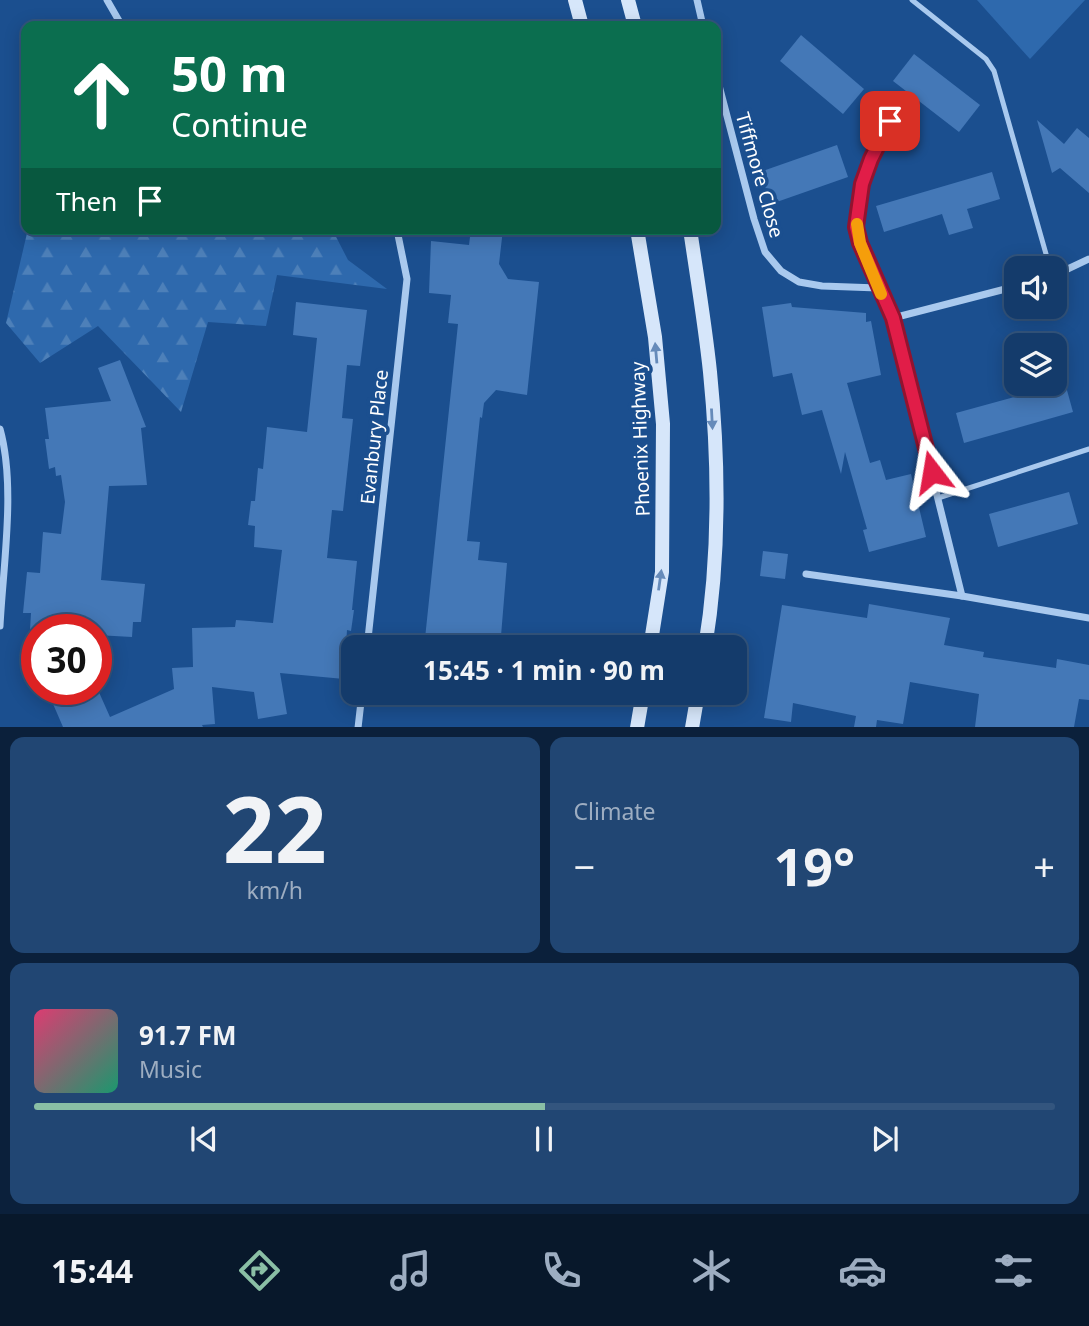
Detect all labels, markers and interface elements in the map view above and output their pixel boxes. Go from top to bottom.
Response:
text: 50 m [171,40,288,106]
icon: ahead [56,49,147,140]
pin [860,91,920,151]
icon: arrive [871,102,909,140]
text: Continue [171,103,308,146]
street label: Tiffmore Close [730,109,790,241]
icon: arrive [131,182,169,220]
text: Then [56,183,117,219]
map controls [1004,256,1067,396]
button: sound [1004,256,1067,319]
button: layers [1004,333,1067,396]
one-way arrow [650,342,661,364]
street label: Phoenix Highway [624,361,656,517]
street label: Evanbury Place [354,368,394,506]
one-way arrow [707,408,718,430]
position arrow [895,435,969,509]
one-way arrow [655,569,666,591]
speed limit sign: 30 [21,614,112,705]
text: 15:45 · 1 min · 90 m [423,652,665,688]
text: 22 [223,766,327,890]
text: Climate [574,795,656,827]
text: 19° [773,830,855,901]
text: − [574,840,595,892]
text: + [1033,840,1055,892]
text: km/h [246,874,303,906]
text: 91.7 FM [139,1017,236,1053]
text: Music [139,1053,202,1085]
icon: previous [185,1120,223,1158]
icon: pause [525,1120,563,1158]
icon: next [866,1120,904,1158]
icon: directions [235,1246,284,1295]
icon: music [386,1246,435,1295]
icon: phone [537,1246,586,1295]
icon: climate [687,1246,736,1295]
icon: car [838,1246,887,1295]
icon: filters [989,1246,1038,1295]
text: 15:44 [51,1249,133,1292]

